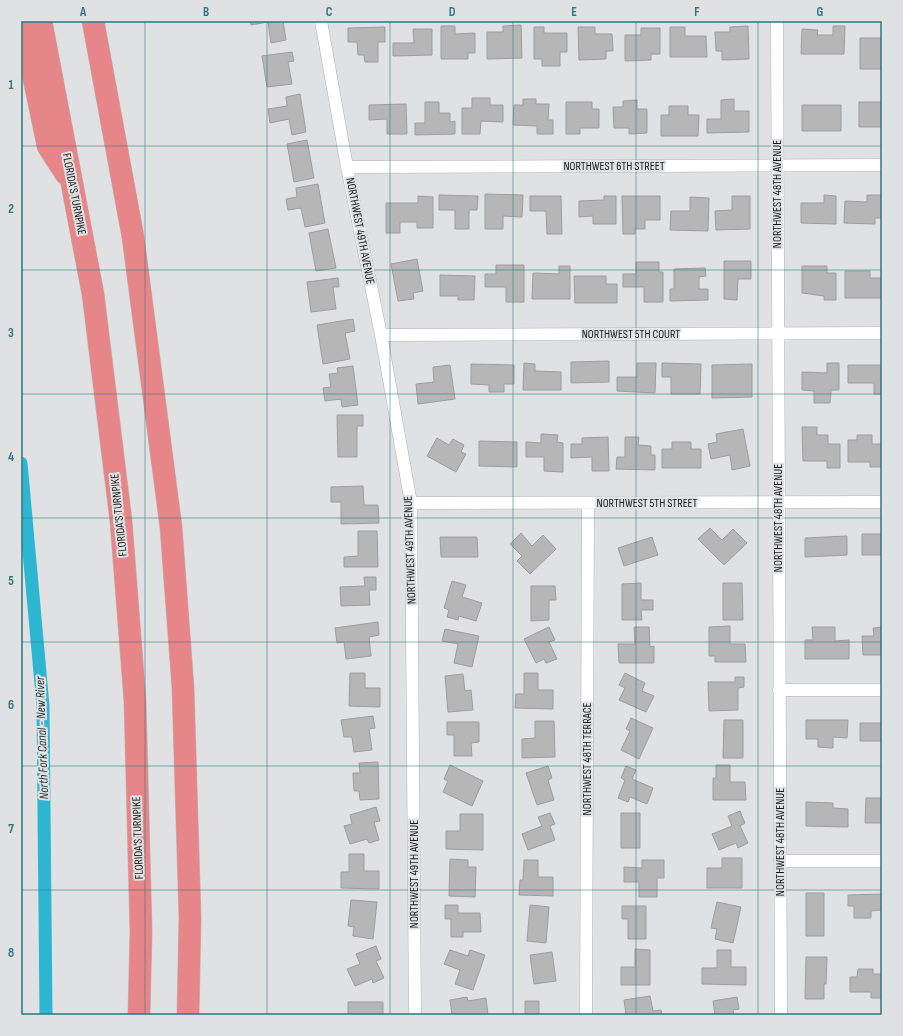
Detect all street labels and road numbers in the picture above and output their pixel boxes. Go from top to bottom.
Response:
street label: NORTHWEST 48TH AVENUE [770,140,785,248]
street label: FLORIDA'S TURNPIKE [59,152,89,236]
street label: NORTHWEST 6TH STREET [563,159,665,174]
street label: NORTHWEST 49TH AVENUE [342,176,378,286]
street label: NORTHWEST 5TH COURT [582,327,680,342]
street label: NORTHWEST 48TH AVENUE [771,464,786,572]
street label: FLORIDA'S TURNPIKE [107,473,131,557]
street label: NORTHWEST 49TH AVENUE [401,496,419,604]
street label: NORTHWEST 5TH STREET [597,496,698,511]
street label: NORTHWEST 48TH TERRACE [580,703,595,815]
street label: NORTHWEST 48TH AVENUE [773,788,788,896]
street label: FLORIDA'S TURNPIKE [129,796,147,880]
street label: NORTHWEST 49TH AVENUE [407,820,422,928]

